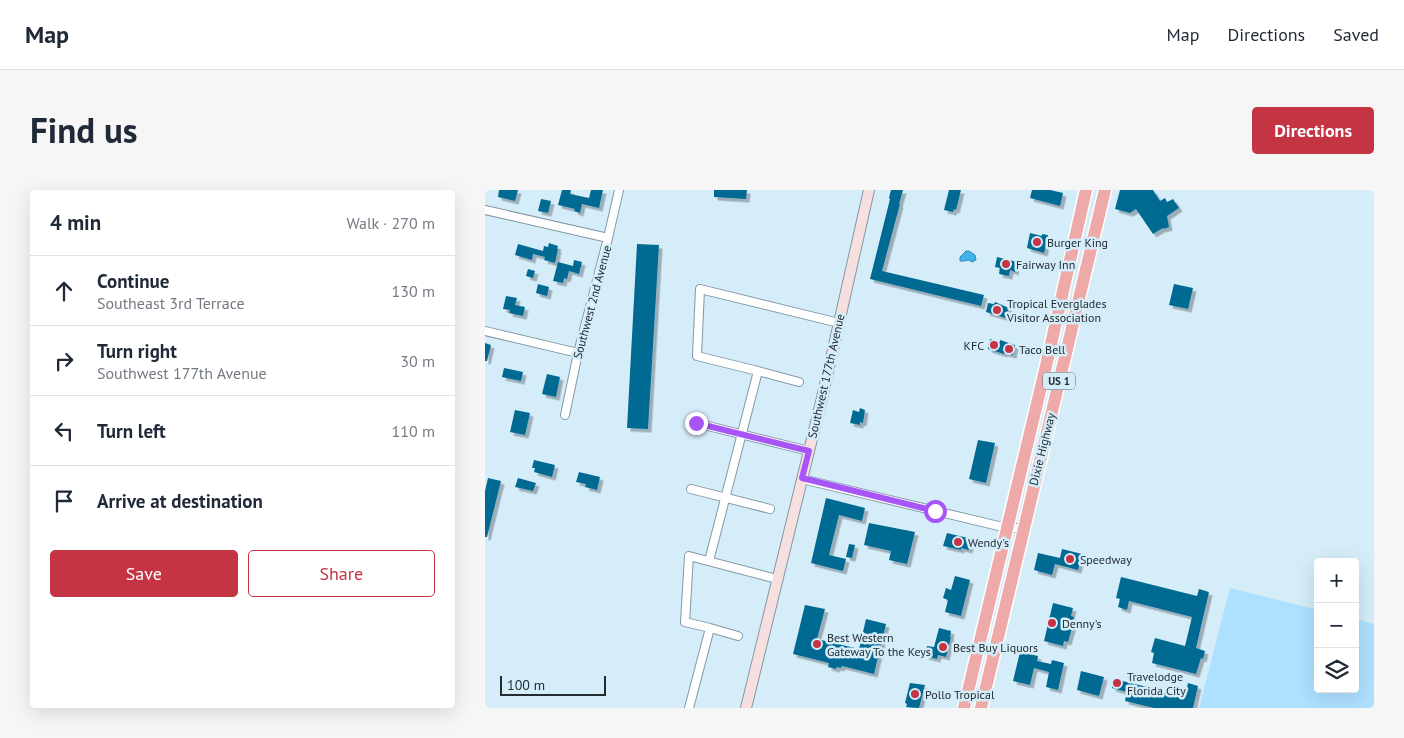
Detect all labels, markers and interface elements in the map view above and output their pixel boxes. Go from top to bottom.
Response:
text: Map [25,19,69,50]
text: Map [1167,23,1199,46]
text: Directions [1227,23,1305,46]
text: Saved [1333,23,1379,46]
text: Find us [30,107,138,153]
button: Directions [1252,107,1374,154]
text: 4 min [50,209,101,236]
text: Walk · 270 m [346,213,435,233]
place label: Burger King [1047,235,1108,250]
marker: Burger King [1031,236,1043,248]
street label: Southwest 2nd Avenue [570,244,614,360]
place label: Fairway Inn [1016,257,1075,272]
marker: Fairway Inn [1000,258,1012,270]
text: Continue [97,269,169,293]
icon: ahead [50,277,78,305]
text: 130 m [392,281,435,301]
text: Southeast 3rd Terrace [97,293,245,313]
place label: Tropical Everglades Visitor Association [1006,296,1106,325]
marker: Tropical Everglades Visitor Association [991,304,1003,316]
street label: Southwest 177th Avenue [804,312,848,440]
place label: KFC [964,338,984,353]
text: Turn right [97,339,177,363]
marker: KFC [988,339,1000,351]
place label: Taco Bell [1019,342,1066,357]
marker: Taco Bell [1003,343,1015,355]
icon: right [50,347,78,375]
text: 30 m [400,351,435,371]
text: Southwest 177th Avenue [97,363,267,383]
road number: US 1 [1043,372,1075,390]
street label: Dixie Highway [1026,411,1058,487]
route end [685,412,708,435]
icon: left [50,417,78,445]
text: Turn left [97,419,166,443]
text: 110 m [392,421,435,441]
icon: arrive [50,487,78,515]
text: Arrive at destination [97,489,263,513]
route start [924,500,947,523]
place label: Wendy's [968,535,1009,550]
marker: Wendy's [952,536,964,548]
button: Save [50,550,238,597]
button: Share [248,550,435,597]
place label: Speedway [1080,552,1132,567]
marker: Speedway [1064,553,1076,565]
map controls [1314,558,1359,693]
button: + [1314,558,1359,603]
button: − [1314,603,1359,648]
place label: Denny's [1062,616,1102,631]
marker: Denny's [1046,617,1058,629]
place label: Best Western Gateway To the Keys [827,630,931,659]
marker: Best Western Gateway To the Keys [811,638,823,650]
place label: Best Buy Liquors [953,640,1038,655]
marker: Best Buy Liquors [937,641,949,653]
button: layers [1314,648,1359,693]
place label: Travelodge Florida City [1127,669,1186,698]
scale bar [500,673,606,696]
text: 100 m [507,676,545,694]
marker: Travelodge Florida City [1111,677,1123,689]
place label: Pollo Tropical [925,687,995,702]
marker: Pollo Tropical [909,688,921,700]

